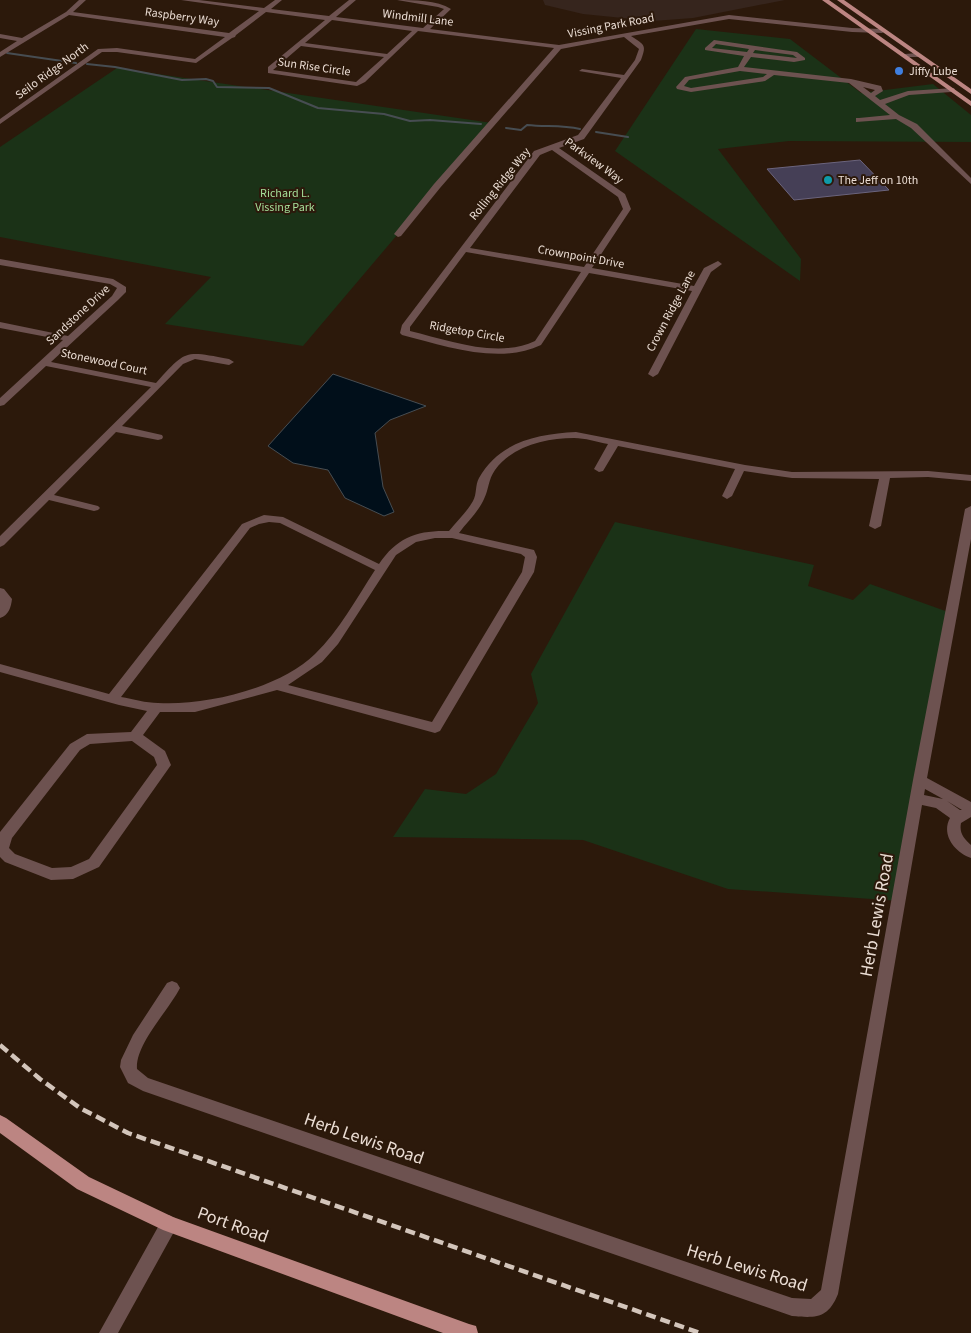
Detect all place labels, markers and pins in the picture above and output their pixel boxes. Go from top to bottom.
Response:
place label: Jiffy Lube [909,63,958,80]
marker: Jiffy Lube [893,65,905,77]
place label: The Jeff on 10th [838,172,918,189]
marker: The Jeff on 10th [822,174,834,186]

